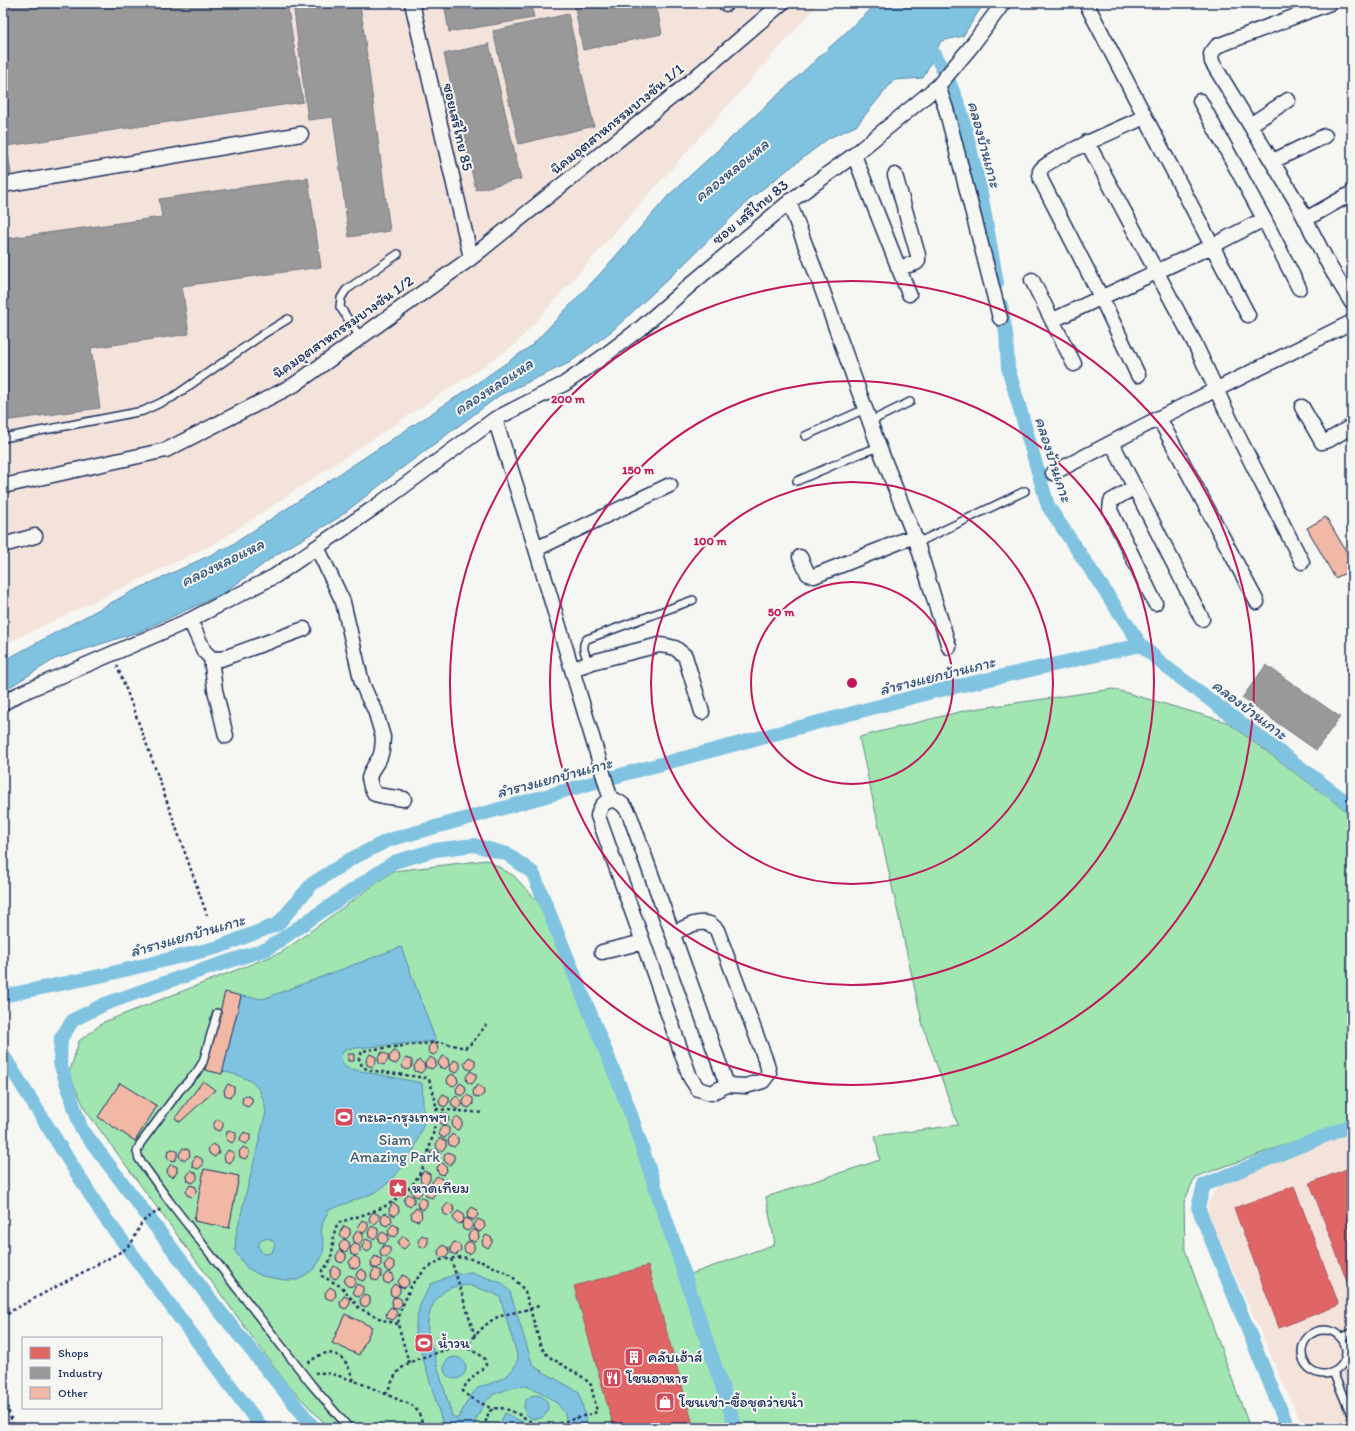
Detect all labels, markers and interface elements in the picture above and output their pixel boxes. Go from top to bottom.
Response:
street label: นิคมอุตสาหกรรมบางชัน 1/1 [547,60,688,179]
street label: ซอยเสรีไทย 85 [439,81,477,173]
water label: คลองบ้านเกาะ [964,99,1006,191]
water label: คลองหลอแหล [690,134,772,206]
street label: ซอย เสรีไทย 83 [708,176,792,248]
street label: นิคมอุตสาหกรรมบางชัน 1/2 [269,272,417,383]
water label: คลองหลอแหล [450,354,536,419]
text: 200 m [551,392,586,406]
water label: คลองบ้านเกาะ [1031,414,1077,506]
text: 150 m [622,463,655,477]
water label: คลองหลอแหล [177,534,267,591]
text: 100 m [693,534,727,548]
text: 50 m [768,605,795,619]
water label: ลำรางแยกบ้านเกาะ [877,652,998,699]
water label: คลองบ้านเกาะ [1209,675,1292,744]
centre of rings [845,676,859,690]
water label: ลำรางแยกบ้านเกาะ [494,753,615,802]
water label: ลำรางแยกบ้านเกาะ [128,910,248,961]
sports icon: ทะเล-กรุงเทพฯ [333,1106,355,1128]
place label: ทะเล-กรุงเทพฯ [358,1108,447,1127]
park label: Siam Amazing Park [350,1131,440,1166]
place icon: หาดเทียม [387,1177,409,1199]
place label: หาดเทียม [412,1179,469,1197]
sports icon: น้ำวน [413,1332,435,1354]
place label: น้ำวน [438,1333,470,1352]
legend [22,1337,162,1409]
text: Shops [58,1346,89,1360]
building icon: คลับเฮ้าส์ [623,1346,645,1368]
place label: คลับเฮ้าส์ [648,1348,702,1366]
text: Industry [58,1366,103,1380]
restaurant icon: โซนอาหาร [601,1367,623,1389]
place label: โซนอาหาร [625,1369,688,1387]
text: Other [58,1386,88,1400]
shop icon: โซนเช่า-ซื้อชุดว่ายน้ำ [654,1391,676,1413]
place label: โซนเช่า-ซื้อชุดว่ายน้ำ [678,1392,804,1412]

